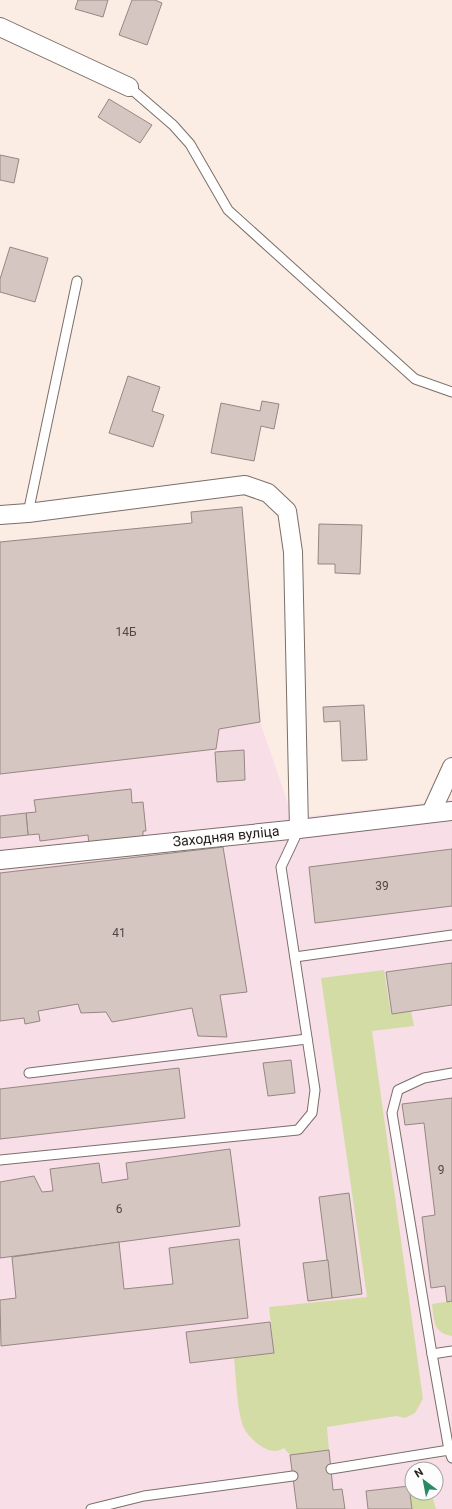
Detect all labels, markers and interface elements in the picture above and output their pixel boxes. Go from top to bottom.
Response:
house number: 14Б [115,625,137,639]
street label: Заходняя вуліца [172,822,280,850]
house number: 39 [375,879,389,893]
house number: 41 [112,926,126,940]
house number: 9 [438,1163,444,1177]
house number: 6 [116,1202,123,1216]
north arrow [404,1461,444,1501]
text: N [412,1465,426,1481]

